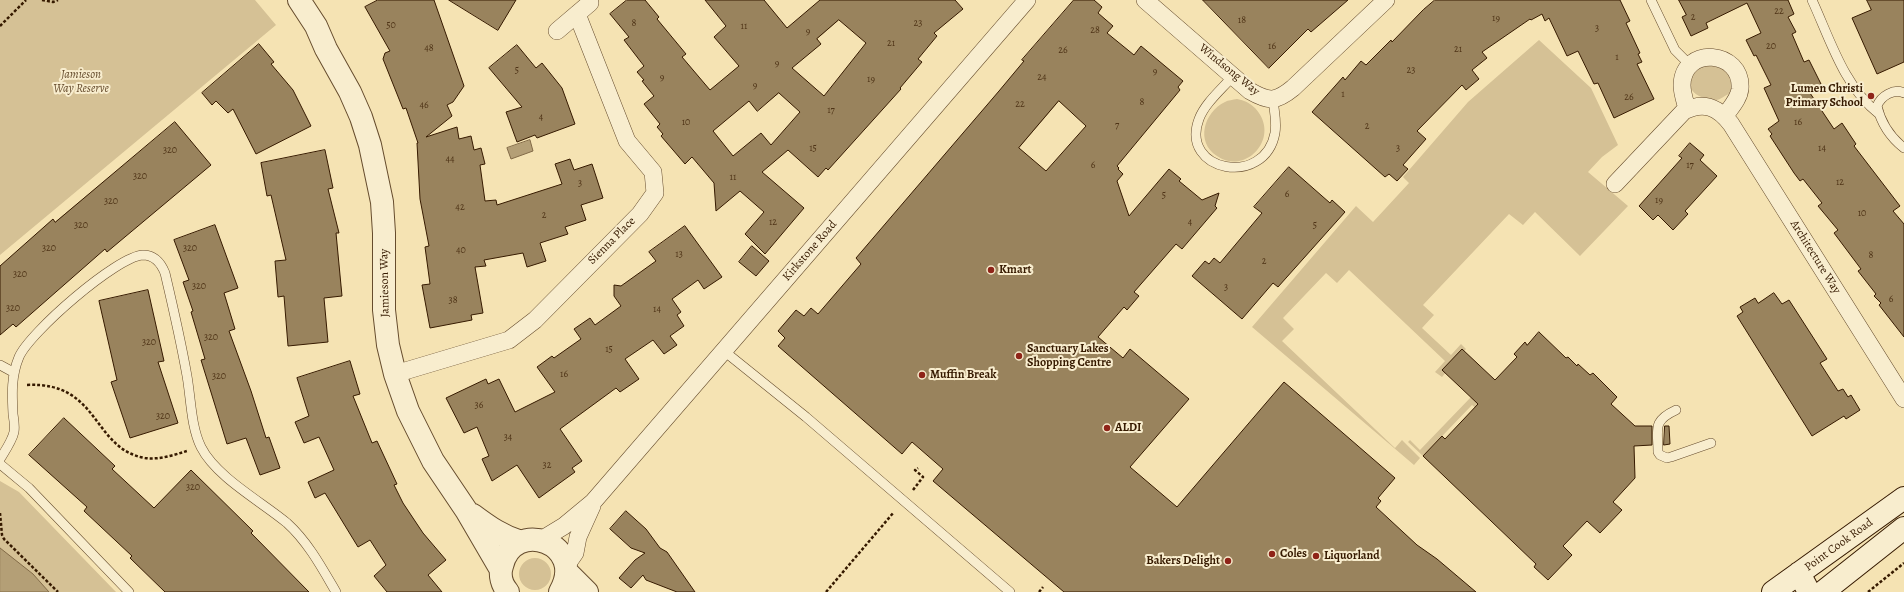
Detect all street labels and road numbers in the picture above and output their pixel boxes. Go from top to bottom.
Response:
street label: Windsong Way [1196,41,1262,99]
street label: Sienna Place [585,214,639,268]
street label: Architecture Way [1787,217,1843,297]
street label: Kirkstone Road [780,218,840,284]
street label: Jamieson Way [377,249,393,317]
street label: Point Cook Road [1802,515,1876,575]

